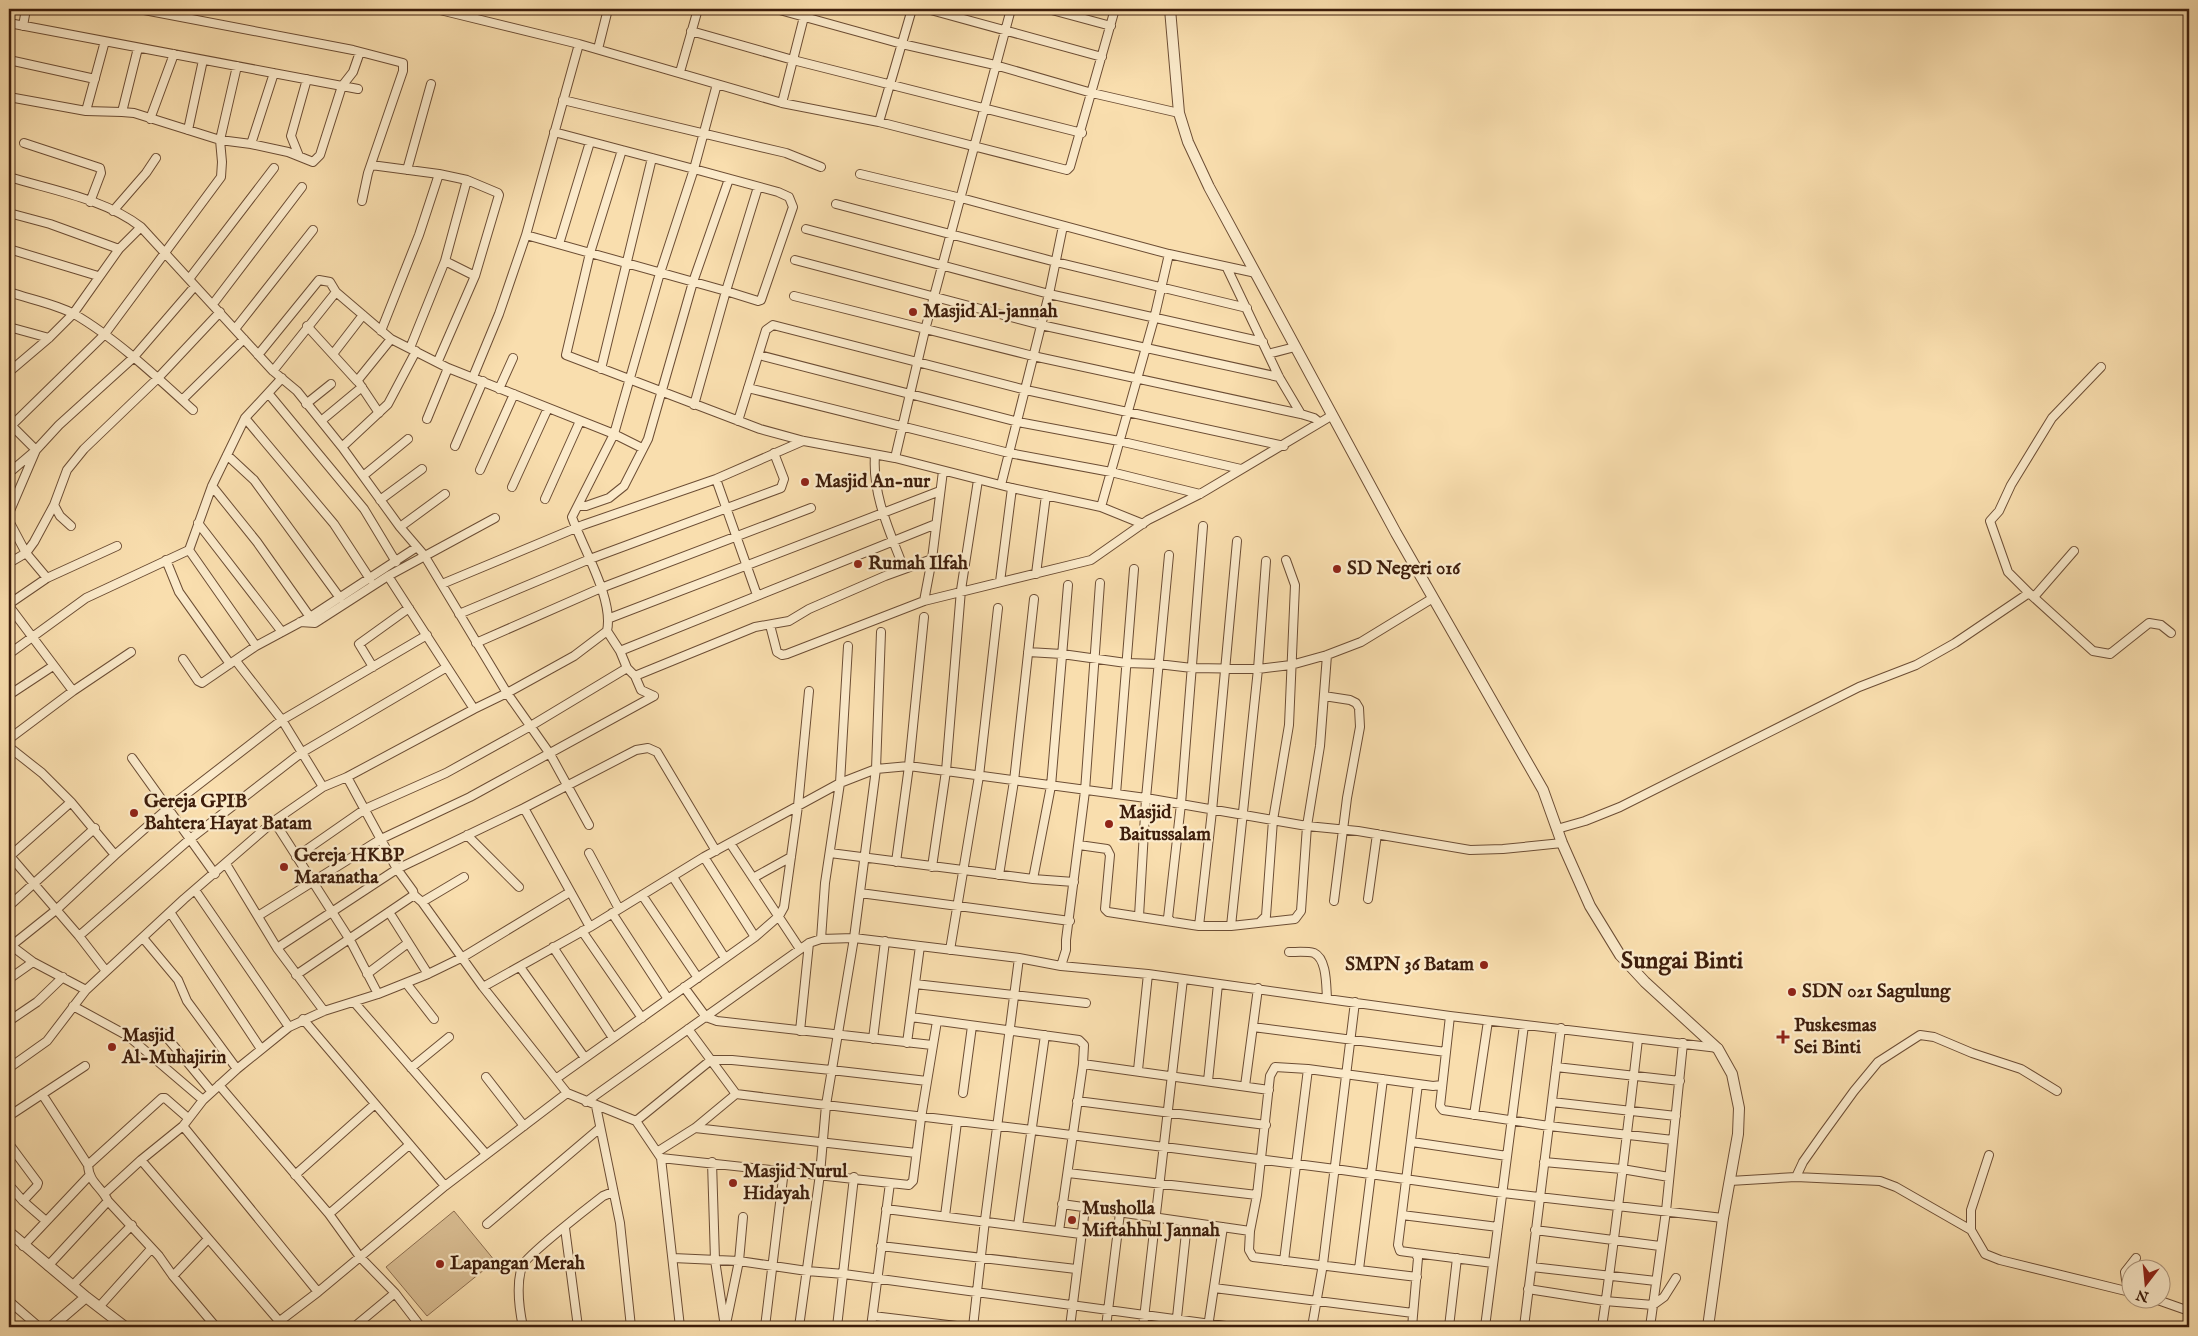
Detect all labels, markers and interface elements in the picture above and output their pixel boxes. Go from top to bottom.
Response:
place label: Masjid Al-jannah [923,300,1059,324]
marker: Masjid Al-jannah [907,306,919,318]
place label: Masjid An-nur [815,470,931,494]
marker: Masjid An-nur [799,476,811,488]
place label: Rumah Ilfah [868,552,969,576]
place label: SD Negeri 016 [1347,557,1461,581]
marker: Rumah Ilfah [852,558,864,570]
marker: SD Negeri 016 [1331,563,1343,575]
place label: Gereja GPIB Bahtera Hayat Batam [144,790,312,836]
place label: Masjid Baitussalam [1119,801,1211,847]
marker: Gereja GPIB Bahtera Hayat Batam [128,807,140,819]
marker: Masjid Baitussalam [1103,818,1115,830]
place label: Gereja HKBP Maranatha [294,844,404,890]
marker: Gereja HKBP Maranatha [278,861,290,873]
district label: Sungai Binti [1621,946,1744,977]
place label: SMPN 36 Batam [1345,953,1474,977]
marker: SMPN 36 Batam [1478,959,1490,971]
place label: SDN 021 Sagulung [1802,980,1951,1004]
marker: SDN 021 Sagulung [1786,986,1798,998]
place label: Puskesmas Sei Binti [1794,1014,1877,1060]
place label: Masjid Al-Muhajirin [121,1024,226,1070]
marker: Puskesmas Sei Binti [1776,1030,1790,1044]
marker: Masjid Al-Muhajirin [106,1041,118,1053]
place label: Masjid Nurul Hidayah [743,1160,848,1206]
marker: Masjid Nurul Hidayah [727,1177,739,1189]
place label: Musholla Miftahhul Jannah [1082,1197,1221,1243]
marker: Musholla Miftahhul Jannah [1066,1214,1078,1226]
place label: Lapangan Merah [450,1252,586,1276]
marker: Lapangan Merah [434,1258,446,1270]
north arrow [2120,1258,2170,1308]
text: N [2134,1285,2152,1306]

